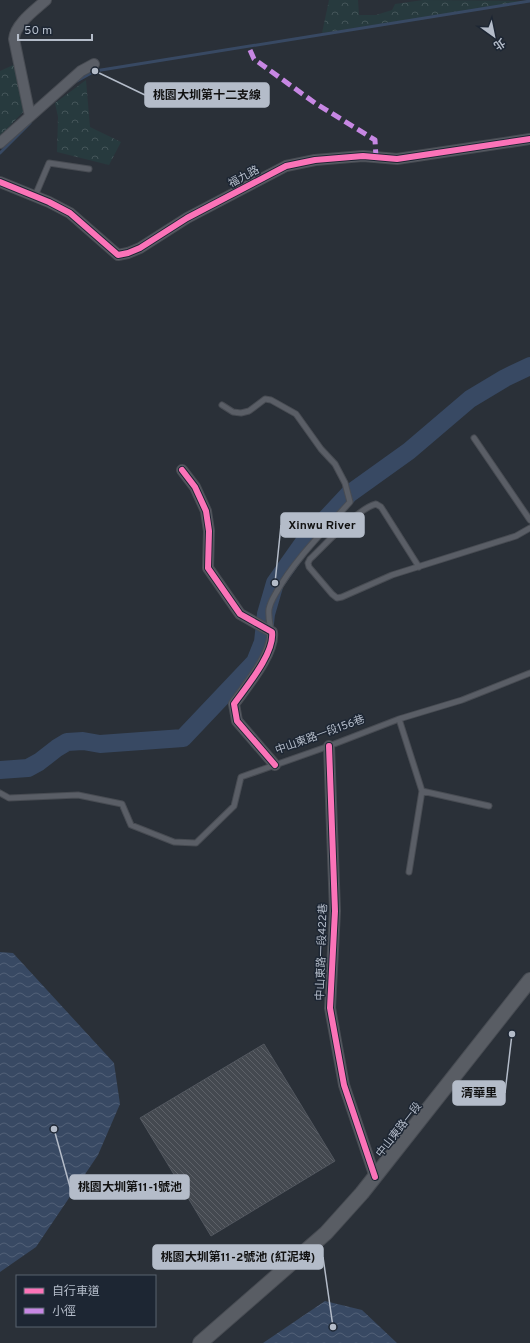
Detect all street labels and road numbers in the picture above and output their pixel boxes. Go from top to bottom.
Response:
street label: 福九路 [226,163,262,191]
street label: 中山東路一段156巷 [273,712,367,758]
street label: 中山東路一段422巷 [313,903,331,1001]
street label: 中山東路一段 [373,1100,425,1160]

